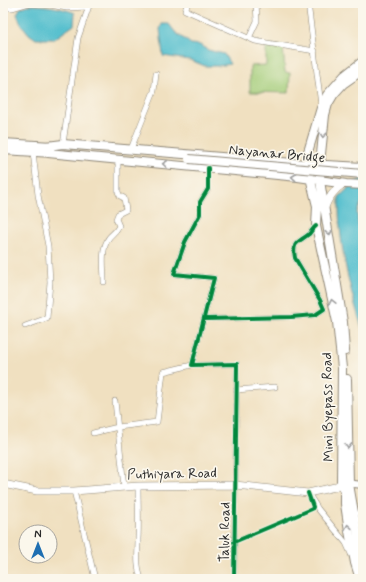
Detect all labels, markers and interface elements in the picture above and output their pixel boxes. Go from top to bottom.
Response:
one-way arrow [318,132,327,138]
street label: Nayanar Bridge [228,141,326,169]
one-way arrow [161,160,168,169]
one-way arrow [291,172,297,181]
one-way arrow [324,230,333,236]
one-way arrow [329,298,337,305]
street label: Mini Byepass Road [318,352,338,462]
one-way arrow [344,443,353,449]
street label: Puthiyara Road [127,464,217,484]
street label: Taluk Road [215,502,235,562]
north arrow [18,524,58,564]
one-way arrow [344,524,353,531]
text: N [34,528,42,542]

